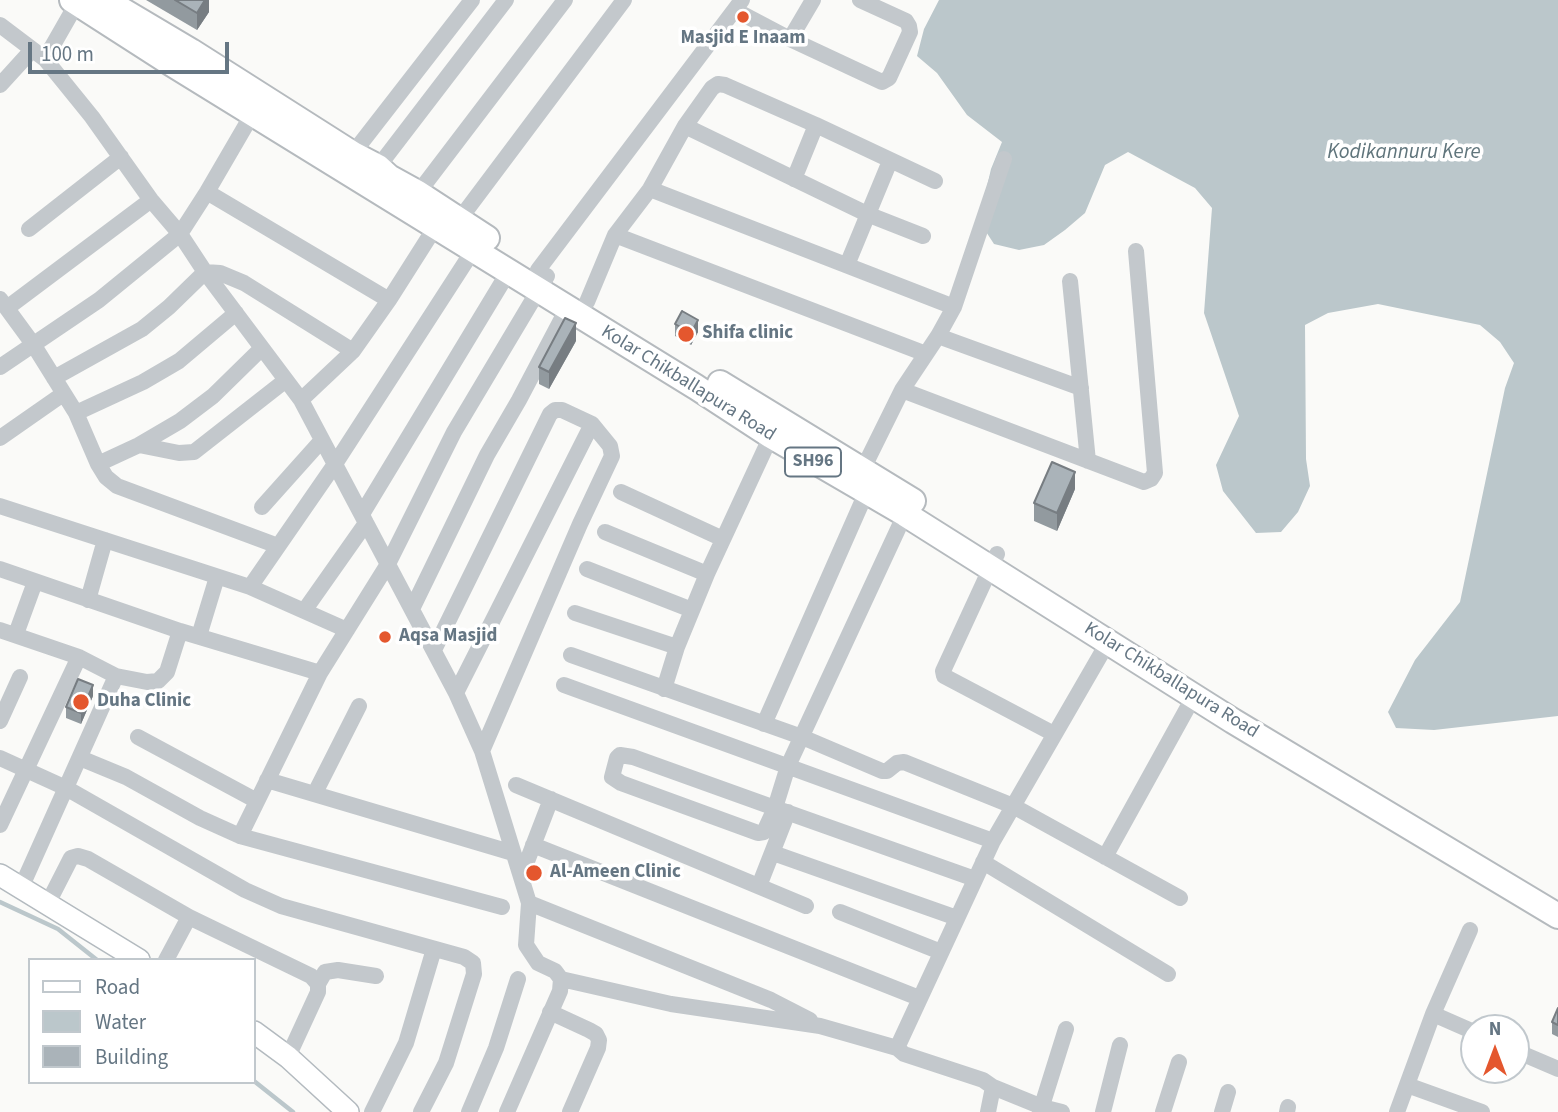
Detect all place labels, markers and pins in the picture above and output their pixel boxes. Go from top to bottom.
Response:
marker: Masjid E Inaam [735,9,751,25]
place label: Masjid E Inaam [680,28,806,50]
place label: Shifa clinic [702,323,793,345]
marker: Shifa clinic [676,324,696,344]
place label: Aqsa Masjid [399,626,497,648]
marker: Aqsa Masjid [377,629,393,645]
place label: Duha Clinic [97,691,191,713]
marker: Duha Clinic [71,692,91,712]
place label: Al-Ameen Clinic [550,862,681,884]
marker: Al-Ameen Clinic [524,863,544,883]

